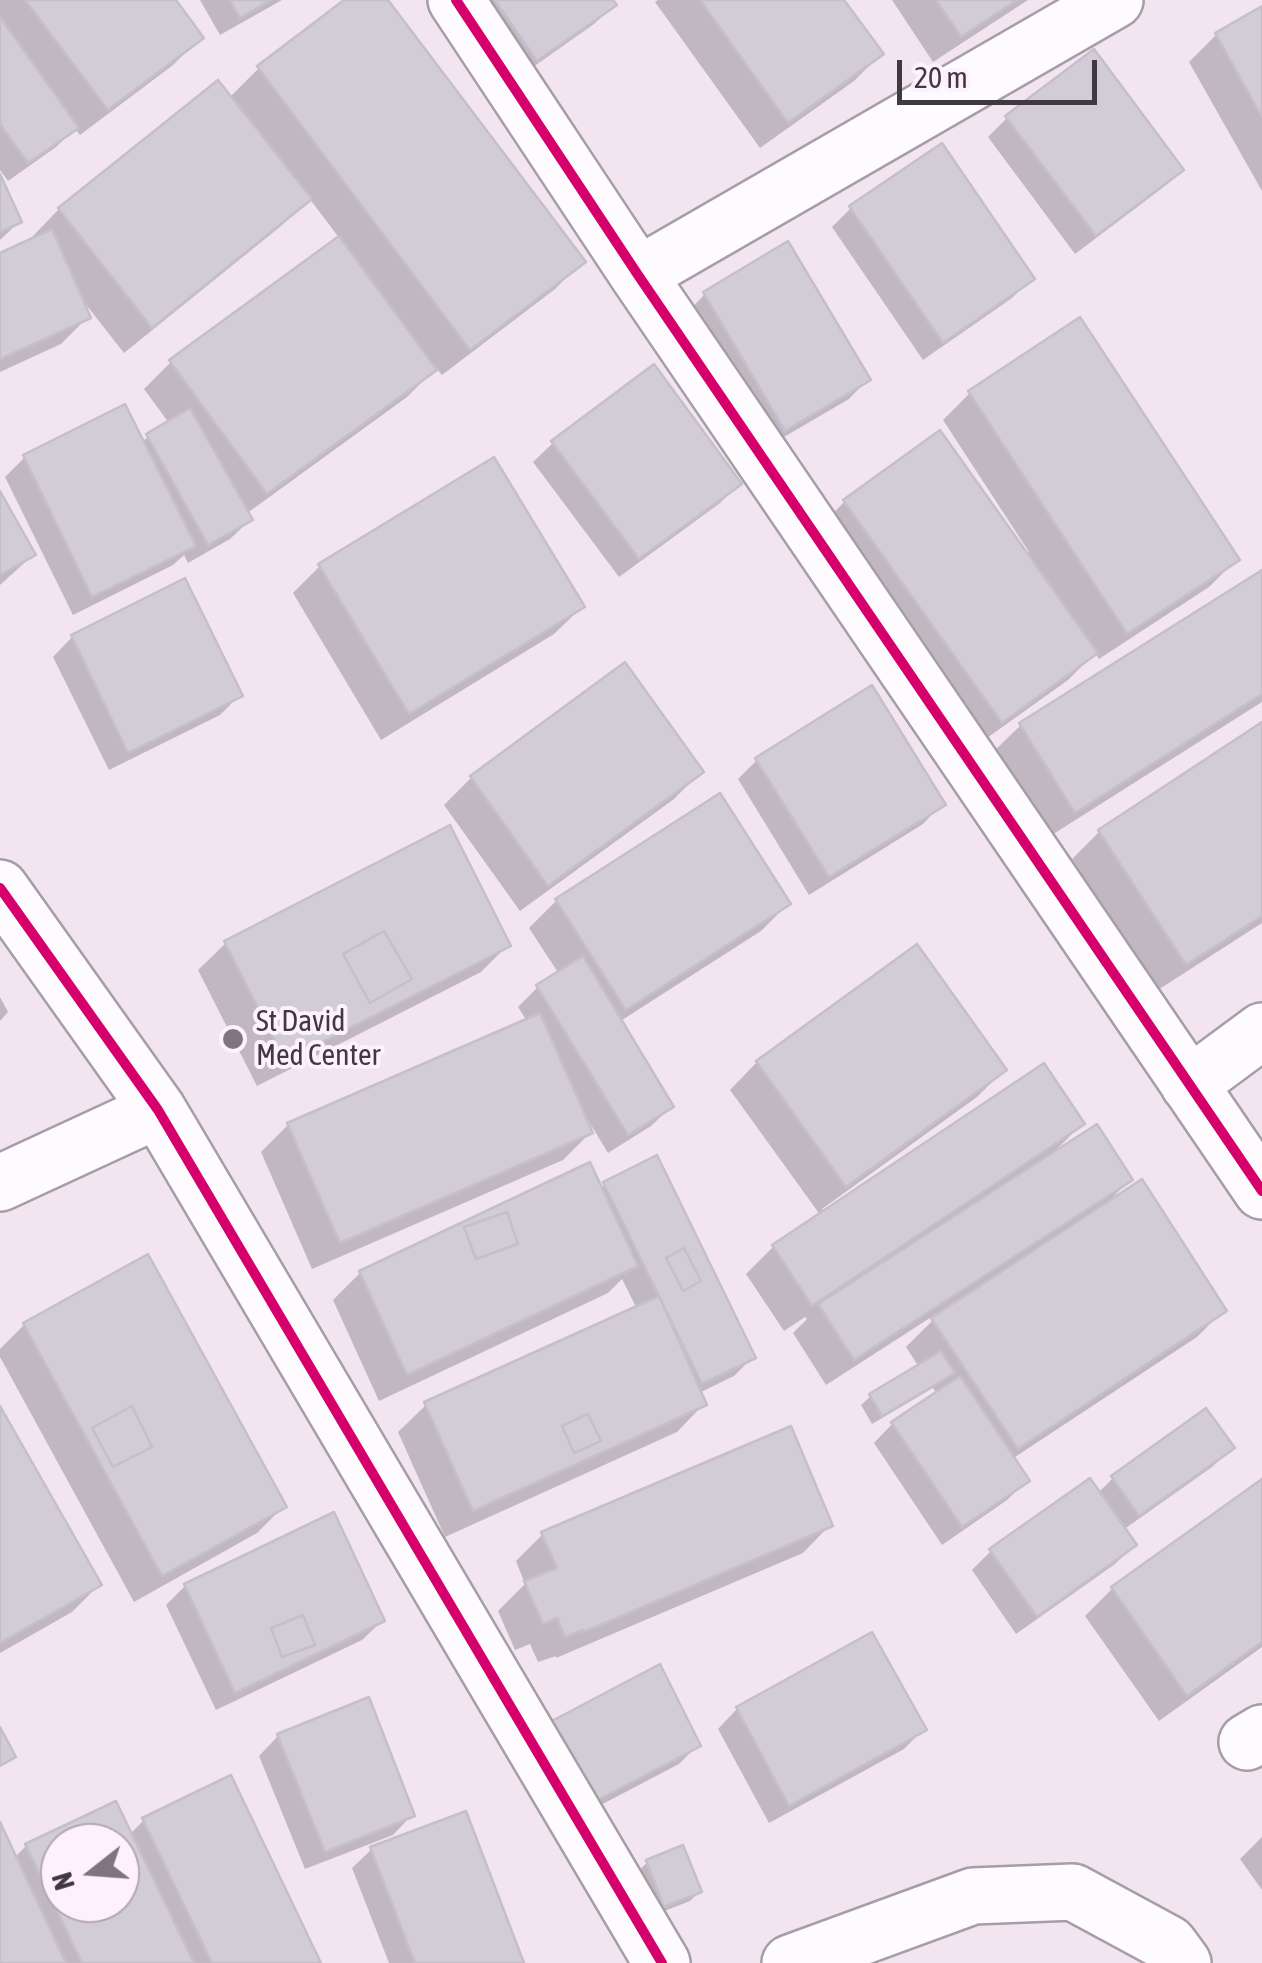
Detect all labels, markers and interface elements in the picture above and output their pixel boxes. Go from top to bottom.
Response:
scale bar [902,40,1102,102]
text: 20 m [914,60,968,94]
place label: St David Med Center [256,1004,380,1074]
marker: St David Med Center [220,1026,246,1052]
north arrow [40,1823,140,1923]
text: N [46,1869,81,1894]

